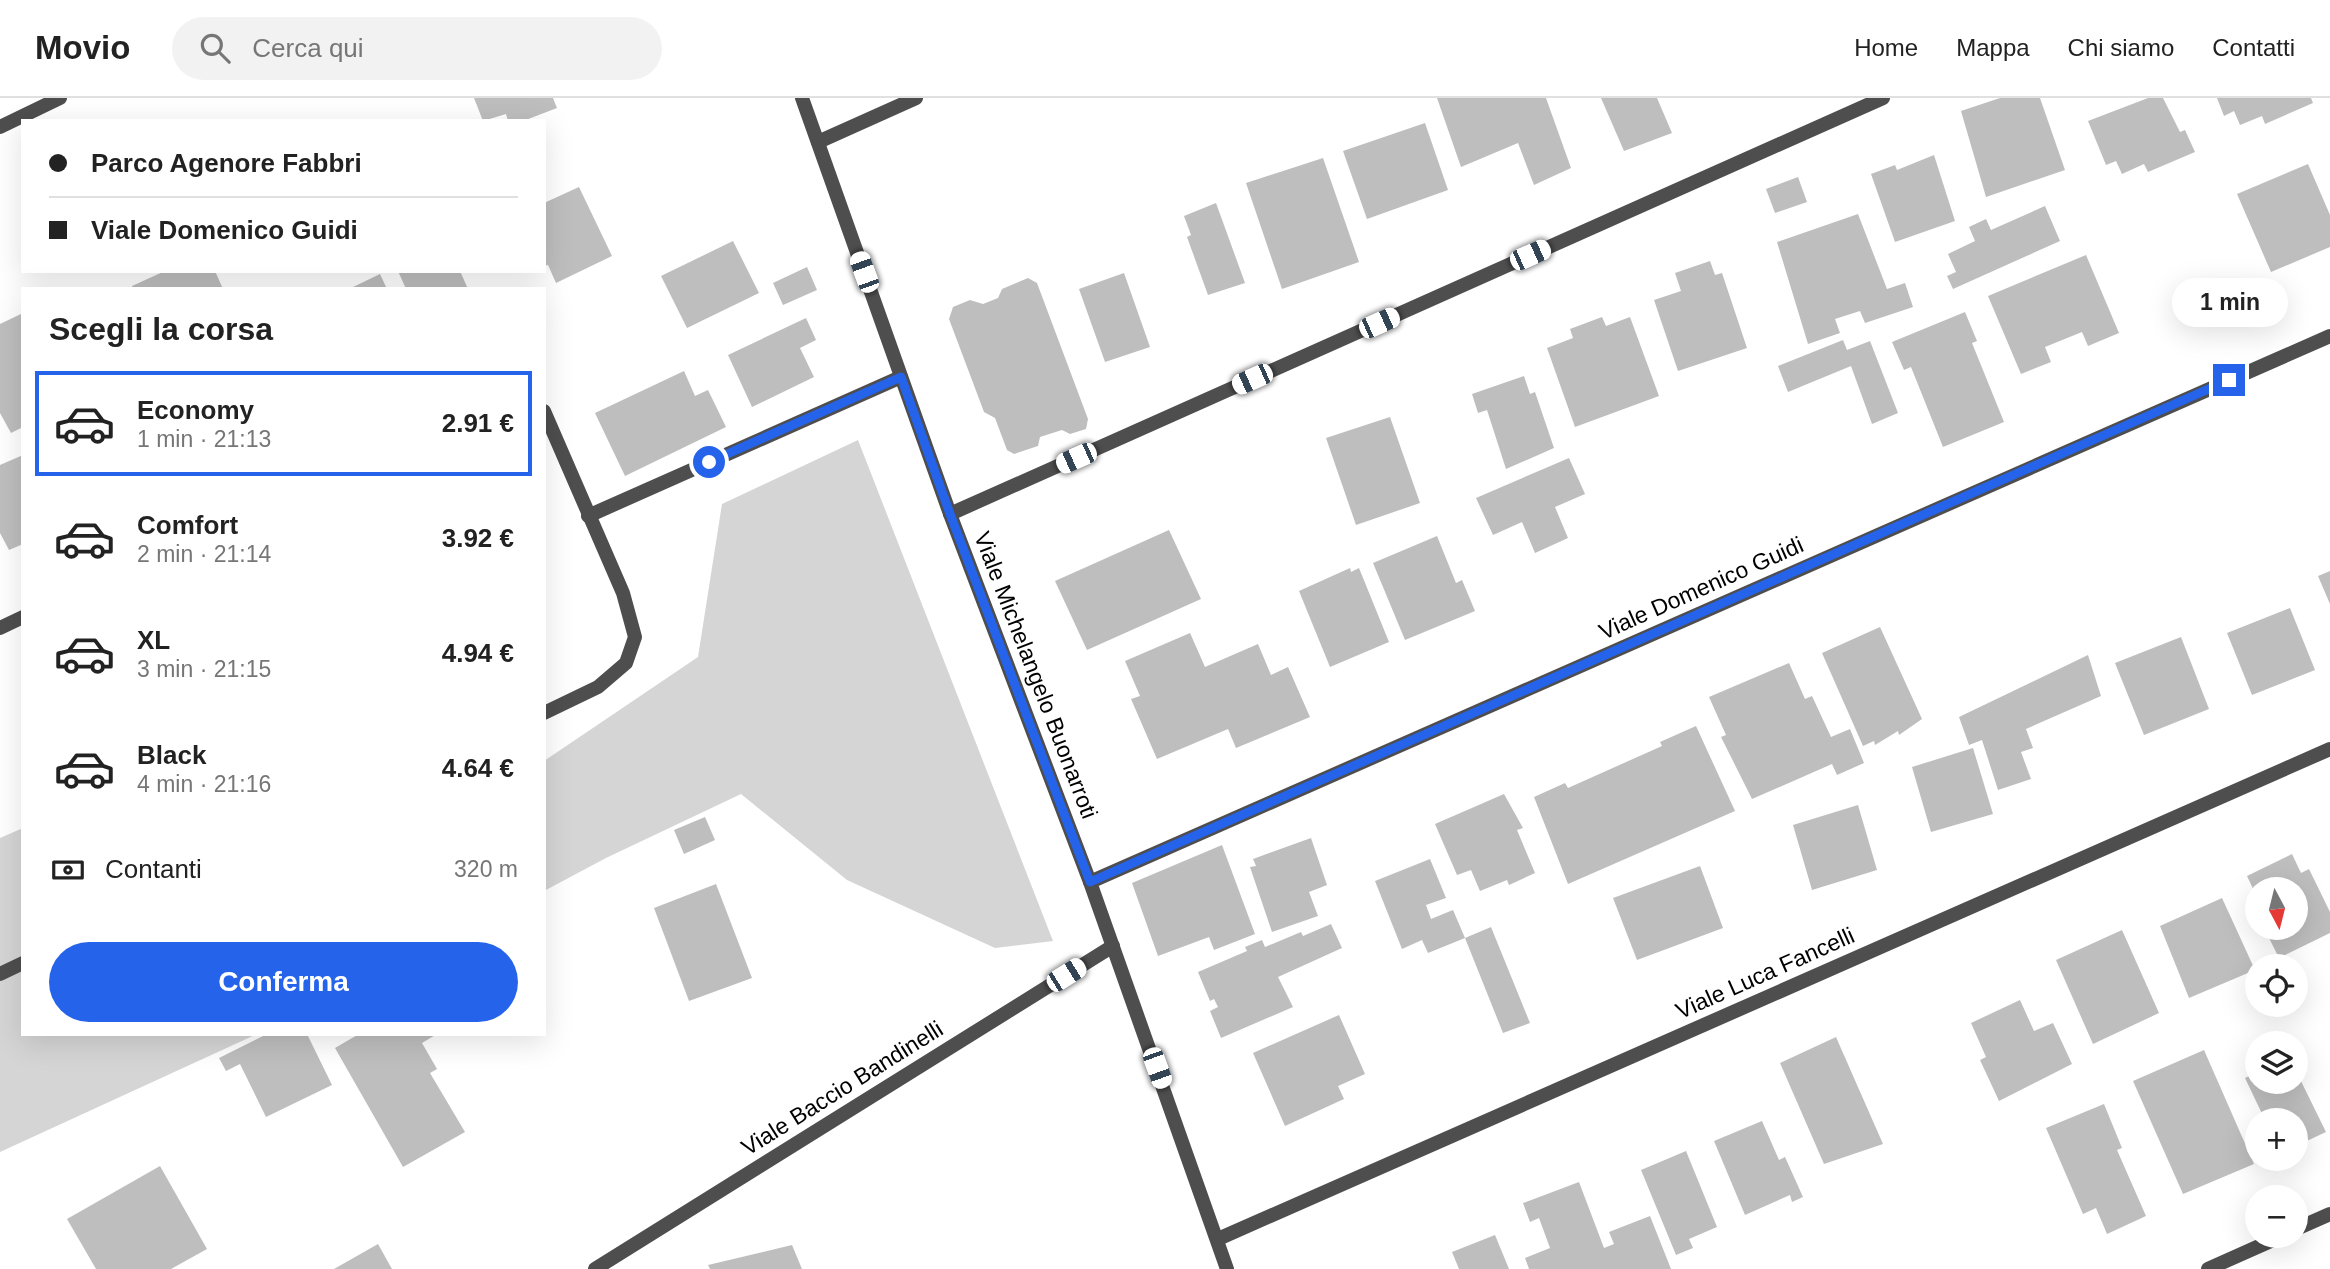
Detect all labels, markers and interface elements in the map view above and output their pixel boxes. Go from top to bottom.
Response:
search box [172,17,662,80]
text: Movio [35,29,130,66]
icon: search [196,29,234,67]
text: Cerca qui [252,33,364,63]
text: Home [1854,34,1918,61]
text: Mappa [1956,34,2030,61]
text: Chi siamo [2068,34,2174,61]
text: Contatti [2212,34,2295,61]
text: Parco Agenore Fabbri [91,148,362,178]
text: Viale Domenico Guidi [91,215,358,245]
car [1507,237,1554,273]
car [847,249,882,295]
callout: 1 min [2171,278,2287,328]
text: 1 min [2200,289,2260,315]
car [1356,305,1403,341]
text: Scegli la corsa [49,311,273,347]
car [1229,361,1276,397]
route end [2213,364,2245,396]
icon: car [53,392,116,455]
text: Economy [137,395,254,425]
text: 2.91 € [442,408,514,438]
text: 1 min · 21:13 [137,426,271,452]
car [1053,440,1100,476]
route start [693,446,725,478]
icon: car [53,507,116,570]
text: Comfort [137,510,238,540]
text: 3.92 € [442,523,514,553]
street label: Viale Michelangelo Buonarroti [969,528,1103,822]
street label: Viale Domenico Guidi [1595,531,1807,645]
text: 2 min · 21:14 [137,541,271,567]
icon: car [53,622,116,685]
text: XL [137,625,170,655]
text: 4.94 € [442,638,514,668]
text: 3 min · 21:15 [137,656,271,682]
icon: car [53,737,116,800]
text: Black [137,740,206,770]
text: 4.64 € [442,753,514,783]
text: 4 min · 21:16 [137,771,271,797]
icon: cash [49,851,87,889]
text: Contanti [105,854,202,884]
text: 320 m [454,856,518,882]
north arrow [2245,877,2308,940]
map controls [2245,877,2308,1248]
street label: Viale Luca Fancelli [1672,922,1858,1024]
button: Conferma [49,942,518,1022]
button: locate [2245,954,2308,1017]
car [1043,955,1090,995]
street label: Viale Baccio Bandinelli [737,1015,947,1161]
button: layers [2245,1031,2308,1094]
car [1140,1045,1175,1091]
button: + [2245,1108,2308,1171]
button: − [2245,1185,2308,1248]

